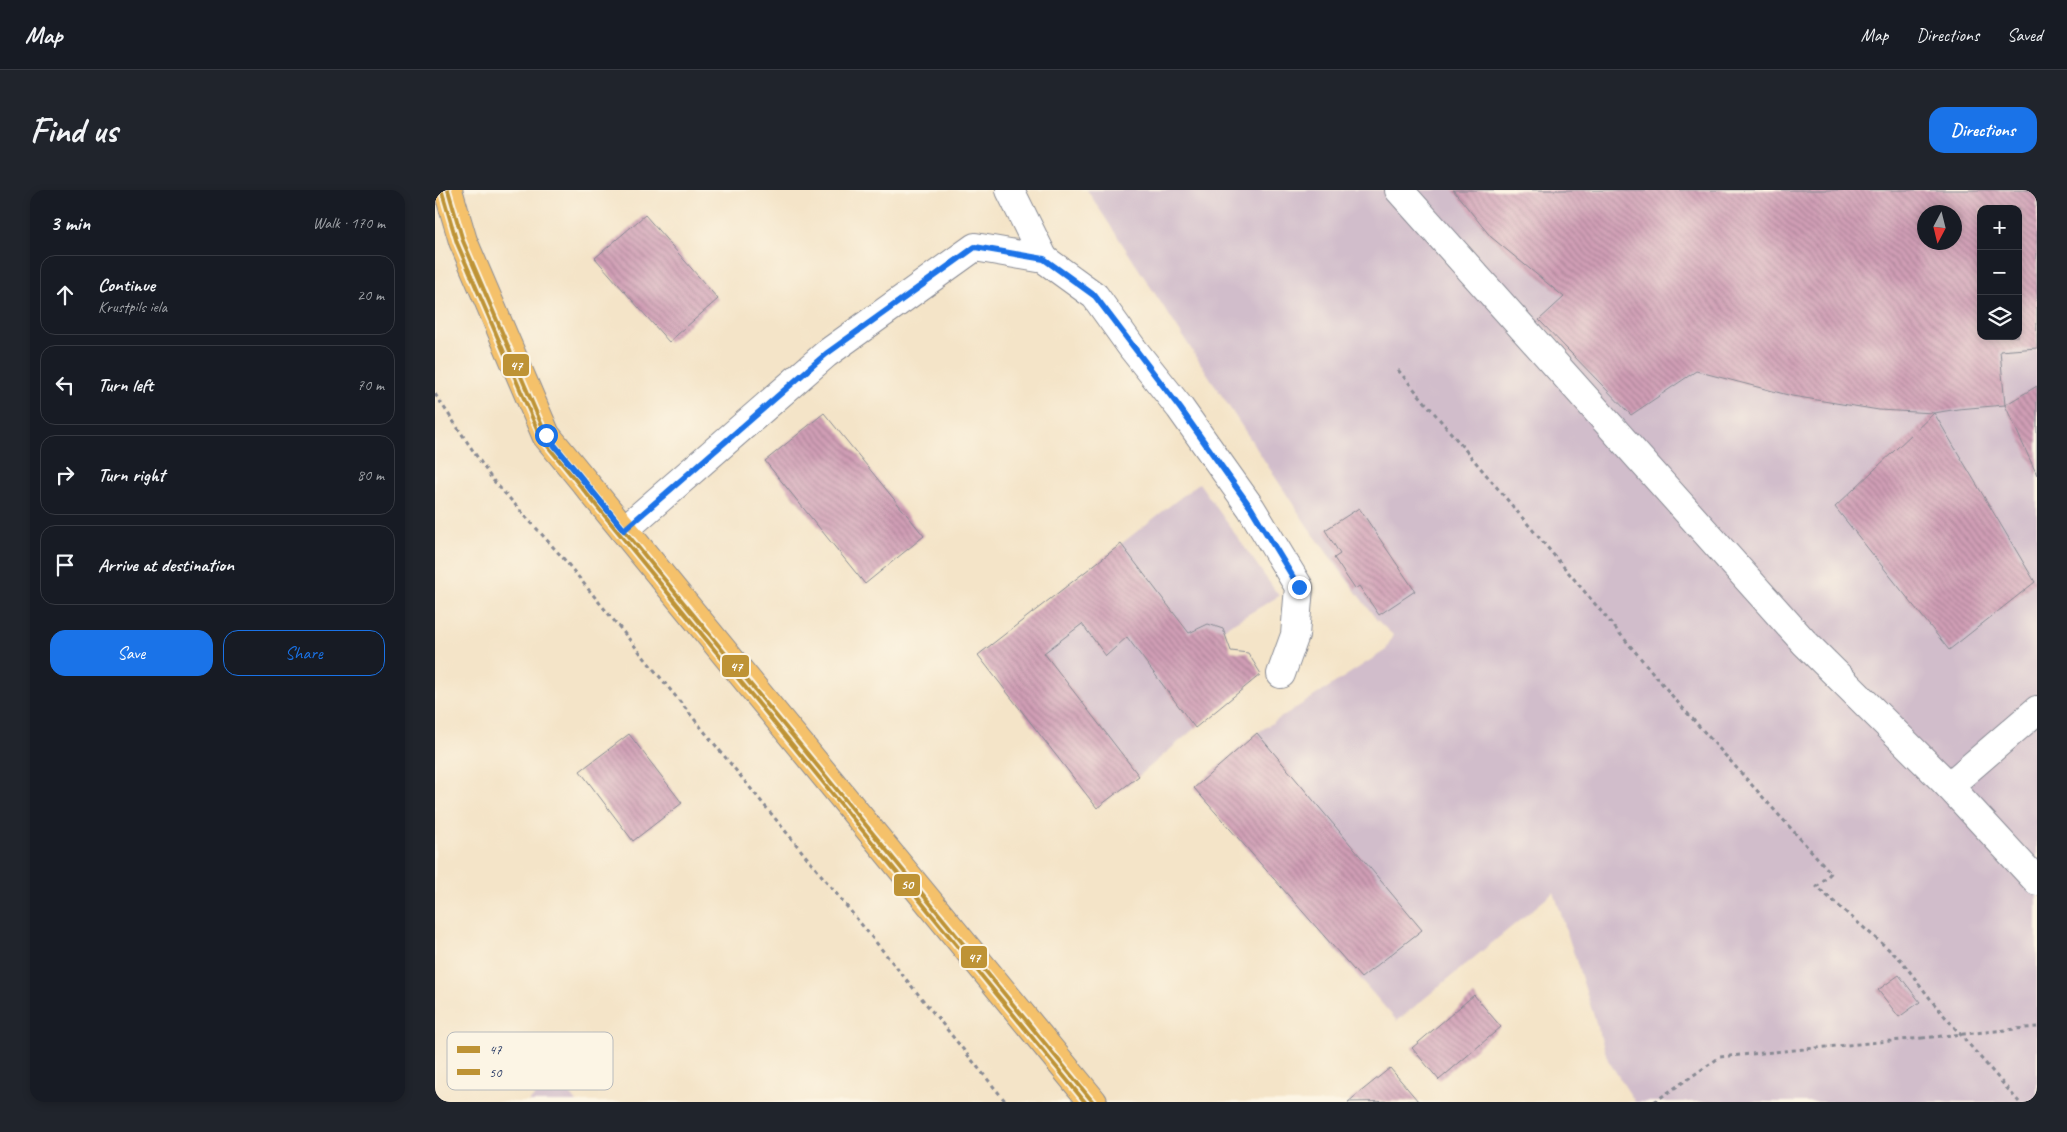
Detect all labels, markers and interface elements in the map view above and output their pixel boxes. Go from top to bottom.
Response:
text: Map [25,20,62,50]
text: Map [1861,24,1888,46]
text: Directions [1916,24,1979,46]
text: Saved [2007,24,2042,46]
button: Directions [1929,107,2037,153]
text: Find us [30,108,117,153]
north arrow [1917,205,1962,250]
map controls [1977,205,2022,340]
button: + [1977,205,2022,250]
text: 3 min [50,210,90,236]
text: Walk · 170 m [313,213,385,233]
button: − [1977,250,2022,295]
text: Continue [98,273,155,297]
icon: ahead [51,281,79,309]
text: 20 m [357,285,384,305]
button: layers [1977,295,2022,340]
text: Krustpils iela [98,297,167,317]
line badge: 47 [502,353,530,377]
text: 47 [510,357,524,374]
icon: left [51,371,79,399]
text: Turn left [98,373,153,397]
text: 70 m [357,375,384,395]
route start [535,424,558,447]
icon: right [51,461,79,489]
text: Turn right [98,463,165,487]
text: 80 m [357,465,384,485]
icon: arrive [51,551,79,579]
text: Arrive at destination [98,553,234,577]
route end [1288,576,1311,599]
button: Save [50,630,213,676]
button: Share [223,630,385,676]
line badge: 47 [721,654,750,678]
text: 47 [730,658,744,675]
line badge: 50 [893,873,921,897]
text: 50 [901,876,915,893]
line badge: 47 [960,945,988,969]
text: 47 [968,949,982,966]
legend [447,1032,613,1090]
text: 47 [489,1041,502,1058]
text: 50 [489,1064,503,1081]

